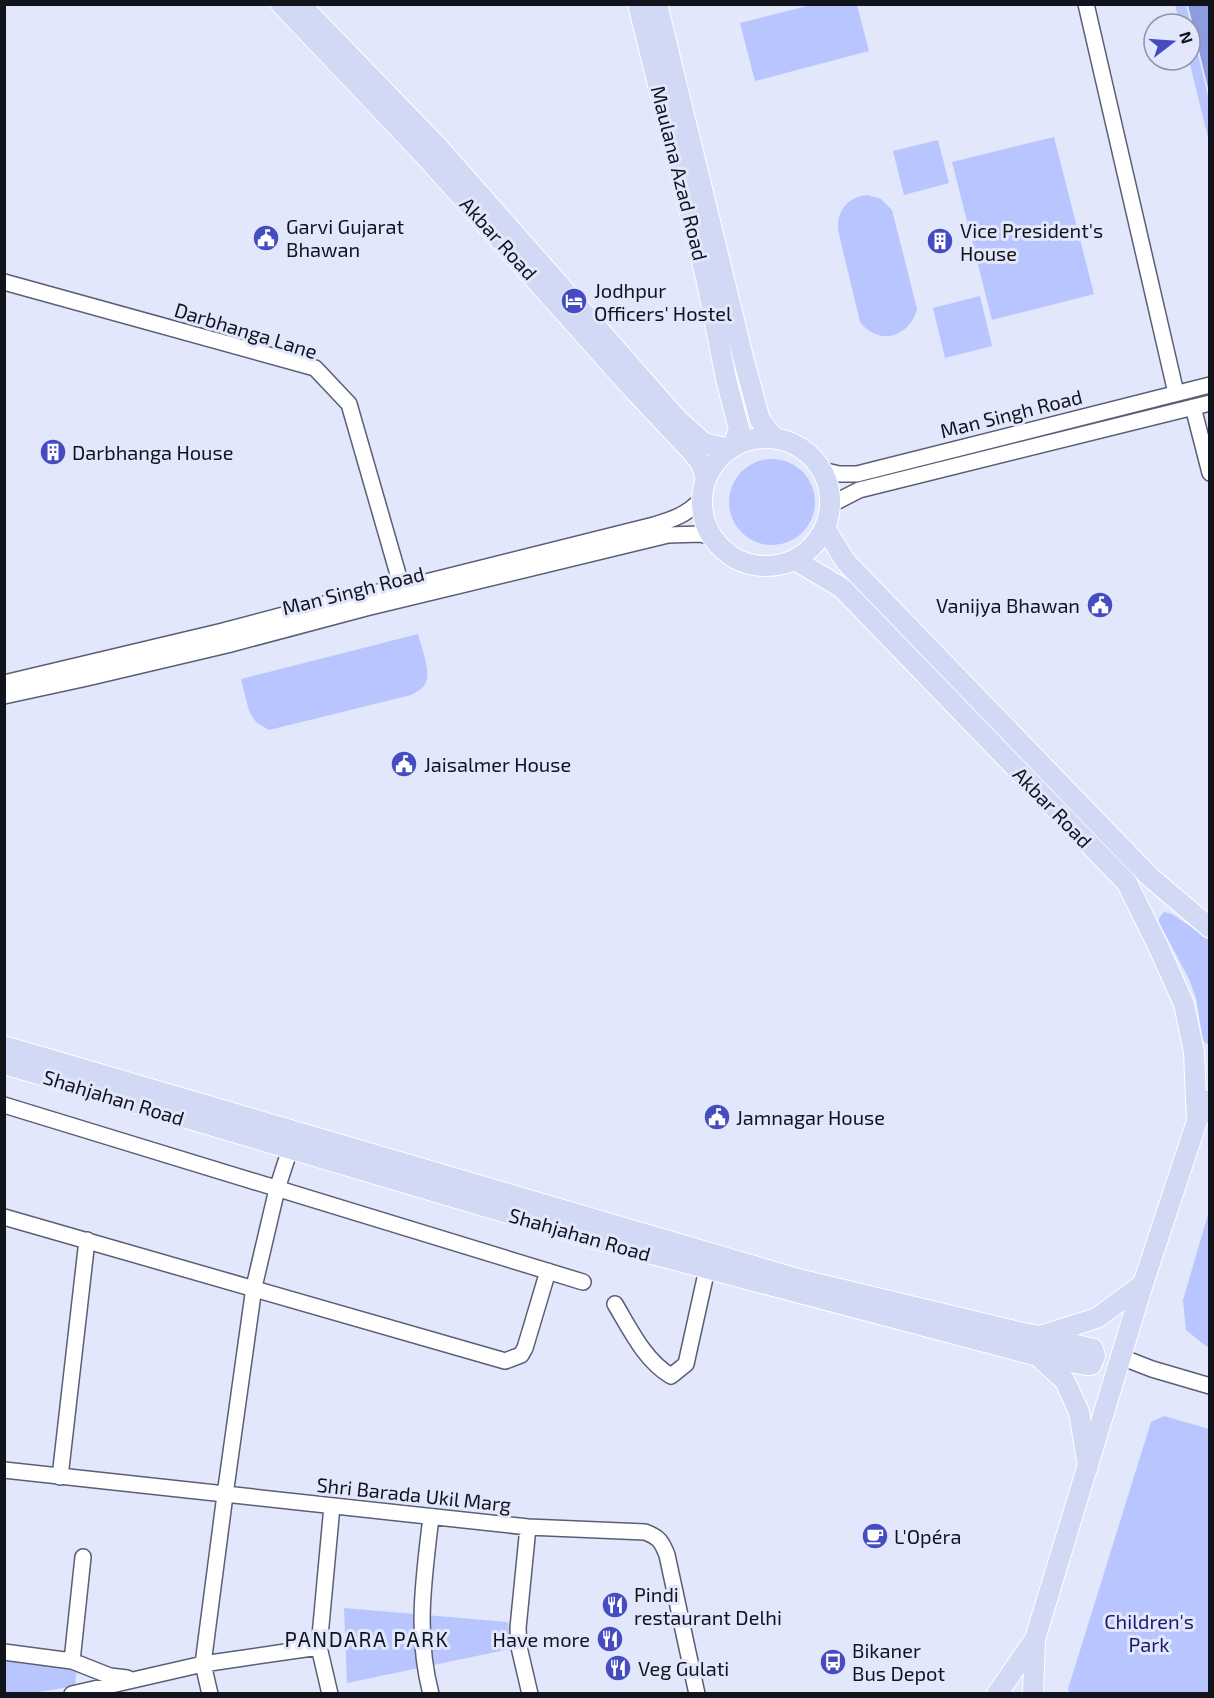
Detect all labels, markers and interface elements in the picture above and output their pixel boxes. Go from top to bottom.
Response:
north arrow [1142,12,1202,72]
text: N [1176,29,1198,46]
street label: Maulana Azad Road [647,83,713,263]
street label: Akbar Road [456,192,542,284]
place label: Garvi Gujarat Bhawan [286,214,405,261]
place label: Vice President's House [960,218,1103,265]
public building icon: Garvi Gujarat Bhawan [251,223,281,253]
building icon: Vice President's House [925,226,955,256]
place label: Jodhpur Officers' Hostel [594,278,732,325]
hotel icon: Jodhpur Officers' Hostel [559,286,589,316]
street label: Darbhanga Lane [172,297,320,363]
street label: Man Singh Road [937,384,1085,442]
building icon: Darbhanga House [38,437,68,467]
place label: Darbhanga House [72,440,233,464]
street label: Man Singh Road [279,561,427,619]
public building icon: Vanijya Bhawan [1085,590,1115,620]
place label: Vanijya Bhawan [936,593,1080,617]
public building icon: Jaisalmer House [389,749,419,779]
place label: Jaisalmer House [424,752,571,776]
street label: Akbar Road [1009,762,1097,852]
street label: Shahjahan Road [41,1064,187,1130]
public building icon: Jamnagar House [702,1102,732,1132]
place label: Jamnagar House [736,1105,885,1129]
street label: Shahjahan Road [506,1202,654,1266]
street label: Shri Barada Ukil Marg [316,1472,512,1516]
cafe icon: L'Opéra [860,1521,890,1551]
place label: L'Opéra [894,1524,961,1548]
place label: Pindi restaurant Delhi [634,1582,782,1629]
restaurant icon: Pindi restaurant Delhi [600,1590,630,1620]
park label: Children's Park [1104,1609,1194,1656]
restaurant icon: Have more [595,1624,625,1654]
district label: PANDARA PARK [285,1626,449,1651]
place label: Have more [493,1627,590,1651]
place label: Bikaner Bus Depot [852,1638,945,1685]
bus stop icon: Bikaner Bus Depot [818,1647,848,1677]
restaurant icon: Veg Gulati [603,1653,633,1683]
place label: Veg Gulati [638,1656,729,1680]

